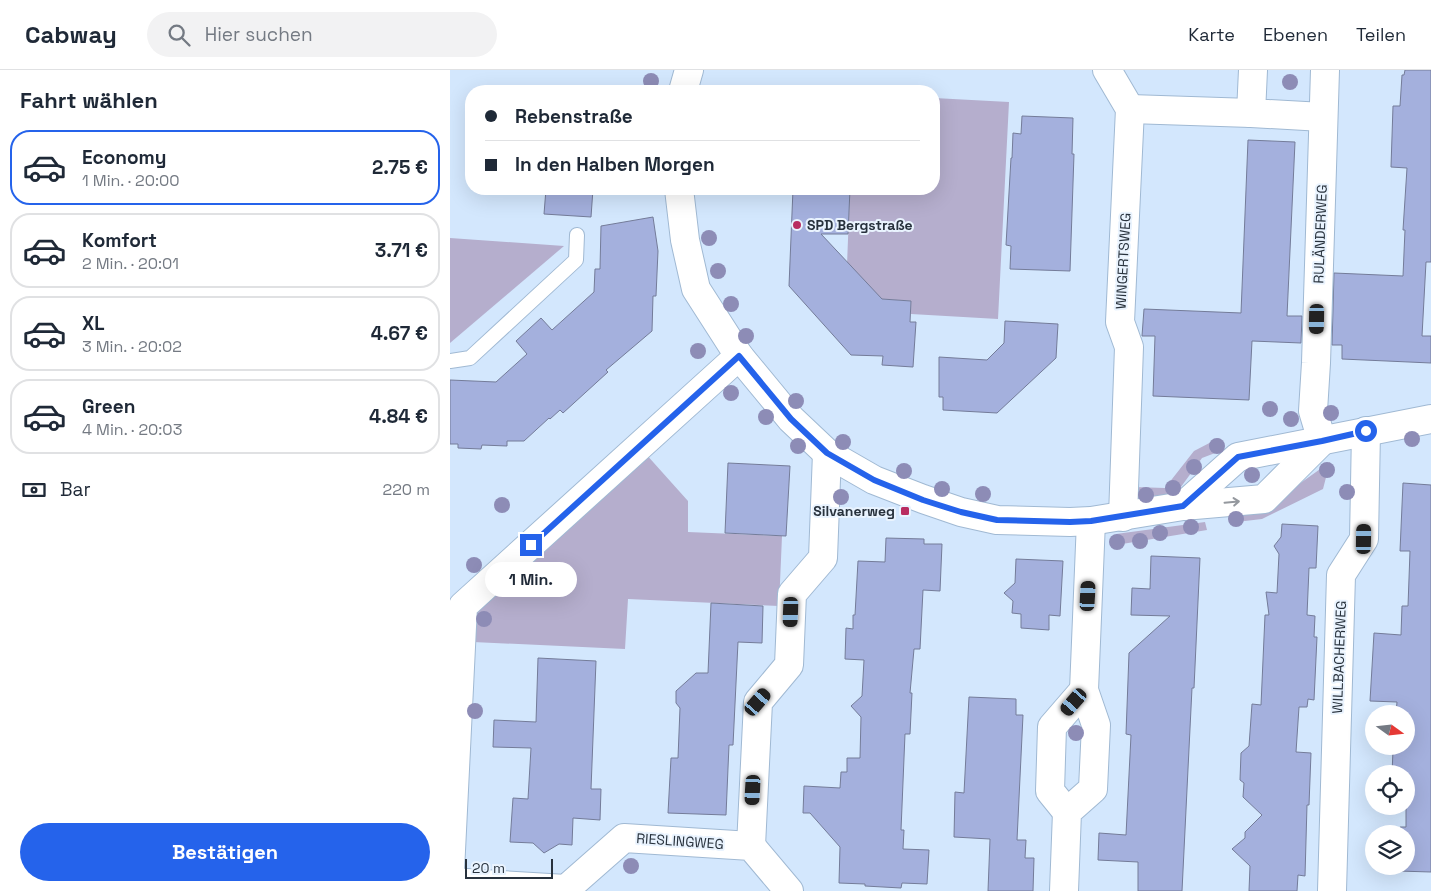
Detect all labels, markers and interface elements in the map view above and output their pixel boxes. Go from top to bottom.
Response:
search box [147,12,497,57]
text: Cabway [25,19,117,50]
icon: search [165,21,193,49]
text: Hier suchen [205,22,313,47]
text: Karte [1188,23,1235,46]
text: Ebenen [1263,23,1328,46]
text: Teilen [1356,23,1406,46]
text: Fahrt wählen [20,86,158,114]
text: Rebenstraße [515,104,633,129]
icon: car [22,145,67,190]
text: Economy [82,145,166,170]
text: In den Halben Morgen [515,152,715,177]
text: 2.75 € [372,155,428,180]
text: 1 Min. · 20:00 [82,170,180,191]
street label: RULÄNDERWEG [1309,184,1331,284]
street label: WINGERTSWEG [1111,212,1135,310]
place label: SPD Bergstraße [807,216,913,234]
marker: SPD Bergstraße [791,219,803,231]
icon: car [22,228,67,273]
text: Komfort [82,228,157,253]
text: 3.71 € [375,238,428,263]
text: 2 Min. · 20:01 [82,253,179,274]
car [1309,304,1324,334]
icon: car [22,311,67,356]
text: XL [82,311,105,336]
text: 4.67 € [371,321,428,346]
text: 3 Min. · 20:02 [82,336,182,357]
icon: car [22,394,67,439]
text: Green [82,394,135,419]
text: 4.84 € [369,404,428,429]
text: 4 Min. · 20:03 [82,419,182,440]
route start [1355,420,1377,442]
icon: cash [20,476,48,504]
text: Bar [60,477,91,502]
text: 220 m [383,479,430,500]
one-way arrow [1223,497,1239,507]
place label: Silvanerweg [813,502,895,520]
marker: Silvanerweg [899,505,911,517]
car [1356,524,1371,554]
route end [520,534,542,556]
callout: 1 Min. [485,562,577,598]
text: 1 Min. [509,569,553,590]
car [1079,581,1096,611]
car [782,597,799,627]
street label: WILLBACHERWEG [1328,600,1350,714]
car [742,686,773,718]
car [1058,686,1089,718]
north arrow [1365,705,1415,755]
map controls [1365,705,1415,875]
button: locate [1365,765,1415,815]
car [744,775,761,805]
button: Bestätigen [20,823,430,881]
button: layers [1365,825,1415,875]
street label: RIESLINGWEG [636,829,724,853]
scale bar [465,856,552,879]
text: 20 m [472,859,505,877]

